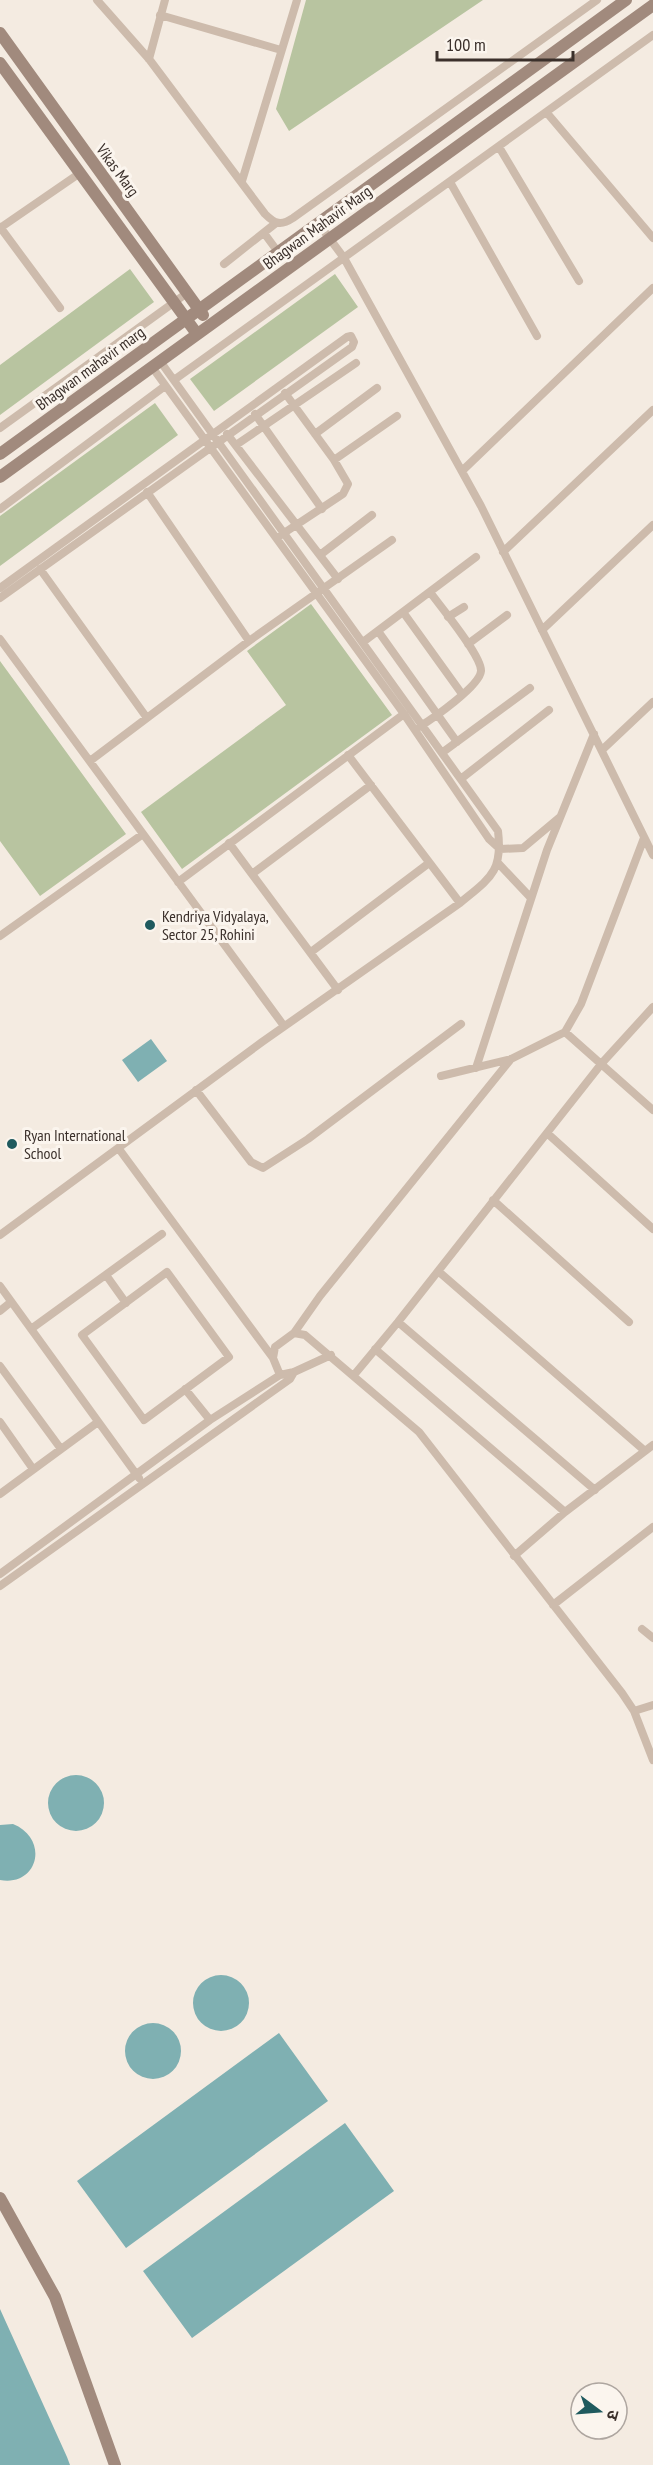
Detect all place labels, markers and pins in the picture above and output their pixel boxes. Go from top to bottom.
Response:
place label: Kendriya Vidyalaya, Sector 25, Rohini [162,906,269,944]
marker: Kendriya Vidyalaya, Sector 25, Rohini [143,918,157,932]
place label: Ryan International School [24,1125,126,1163]
marker: Ryan International School [5,1137,19,1151]

